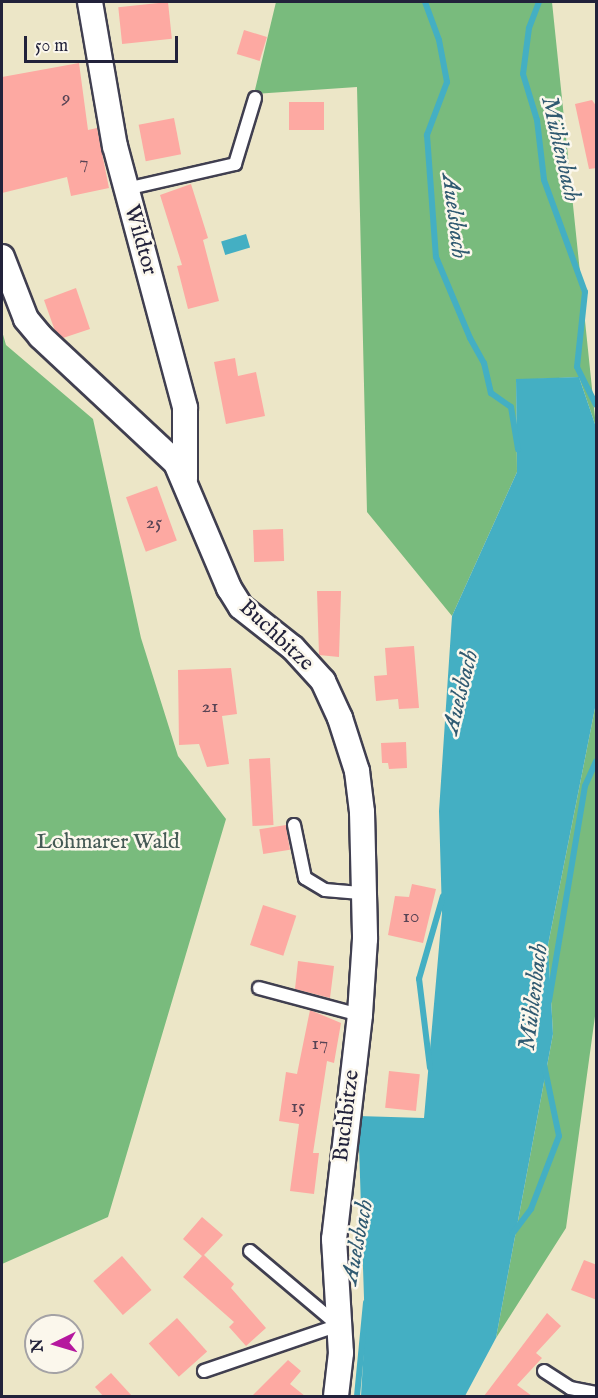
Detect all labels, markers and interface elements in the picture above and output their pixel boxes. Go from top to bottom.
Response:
scale bar [27,24,182,62]
text: 50 m [35,35,68,58]
house number: 9 [62,85,70,109]
water label: Mühlenbach [534,93,586,205]
house number: 7 [79,150,89,174]
water label: Auelsbach [435,172,473,260]
street label: Wildtor [117,202,163,278]
house number: 25 [146,510,162,534]
street label: Buchbitze [233,595,319,677]
water label: Auelsbach [437,647,485,737]
house number: 21 [202,694,218,718]
park label: Lohmarer Wald [36,830,180,856]
house number: 10 [402,904,420,928]
water label: Mühlenbach [513,942,555,1052]
house number: 17 [312,1031,328,1055]
street label: Buchbitze [328,1069,366,1163]
house number: 15 [291,1094,305,1118]
water label: Auelsbach [336,1197,380,1287]
north arrow [24,1314,84,1374]
text: N [27,1338,49,1353]

